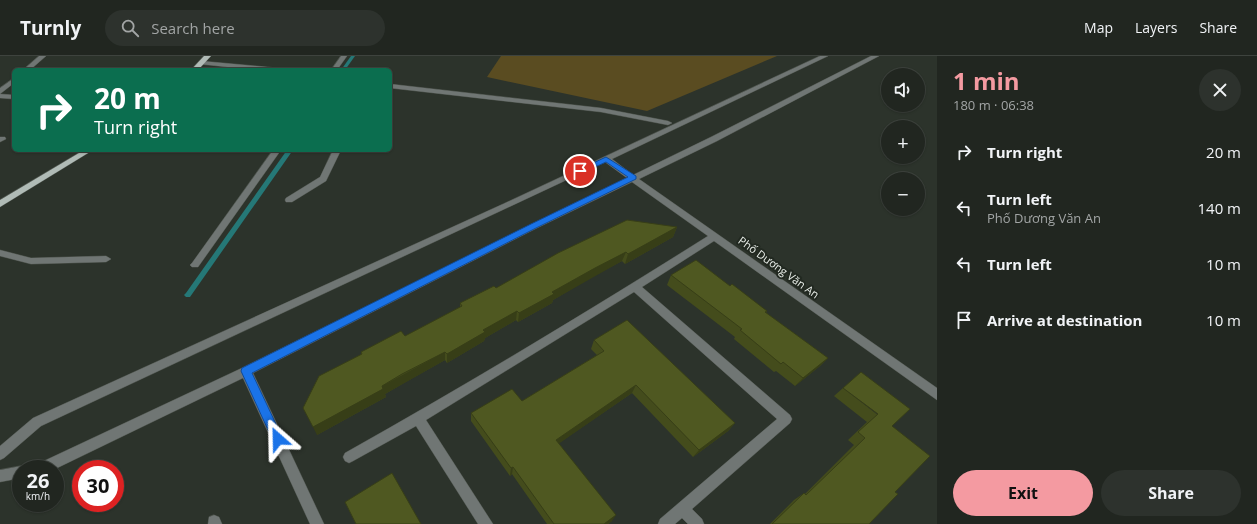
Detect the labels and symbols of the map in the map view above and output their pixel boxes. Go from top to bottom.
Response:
pin [563,154,597,188]
street label: Phố Dương Văn An [736,233,822,301]
position arrow [257,418,299,460]
speed limit sign: 30 [72,460,124,512]

